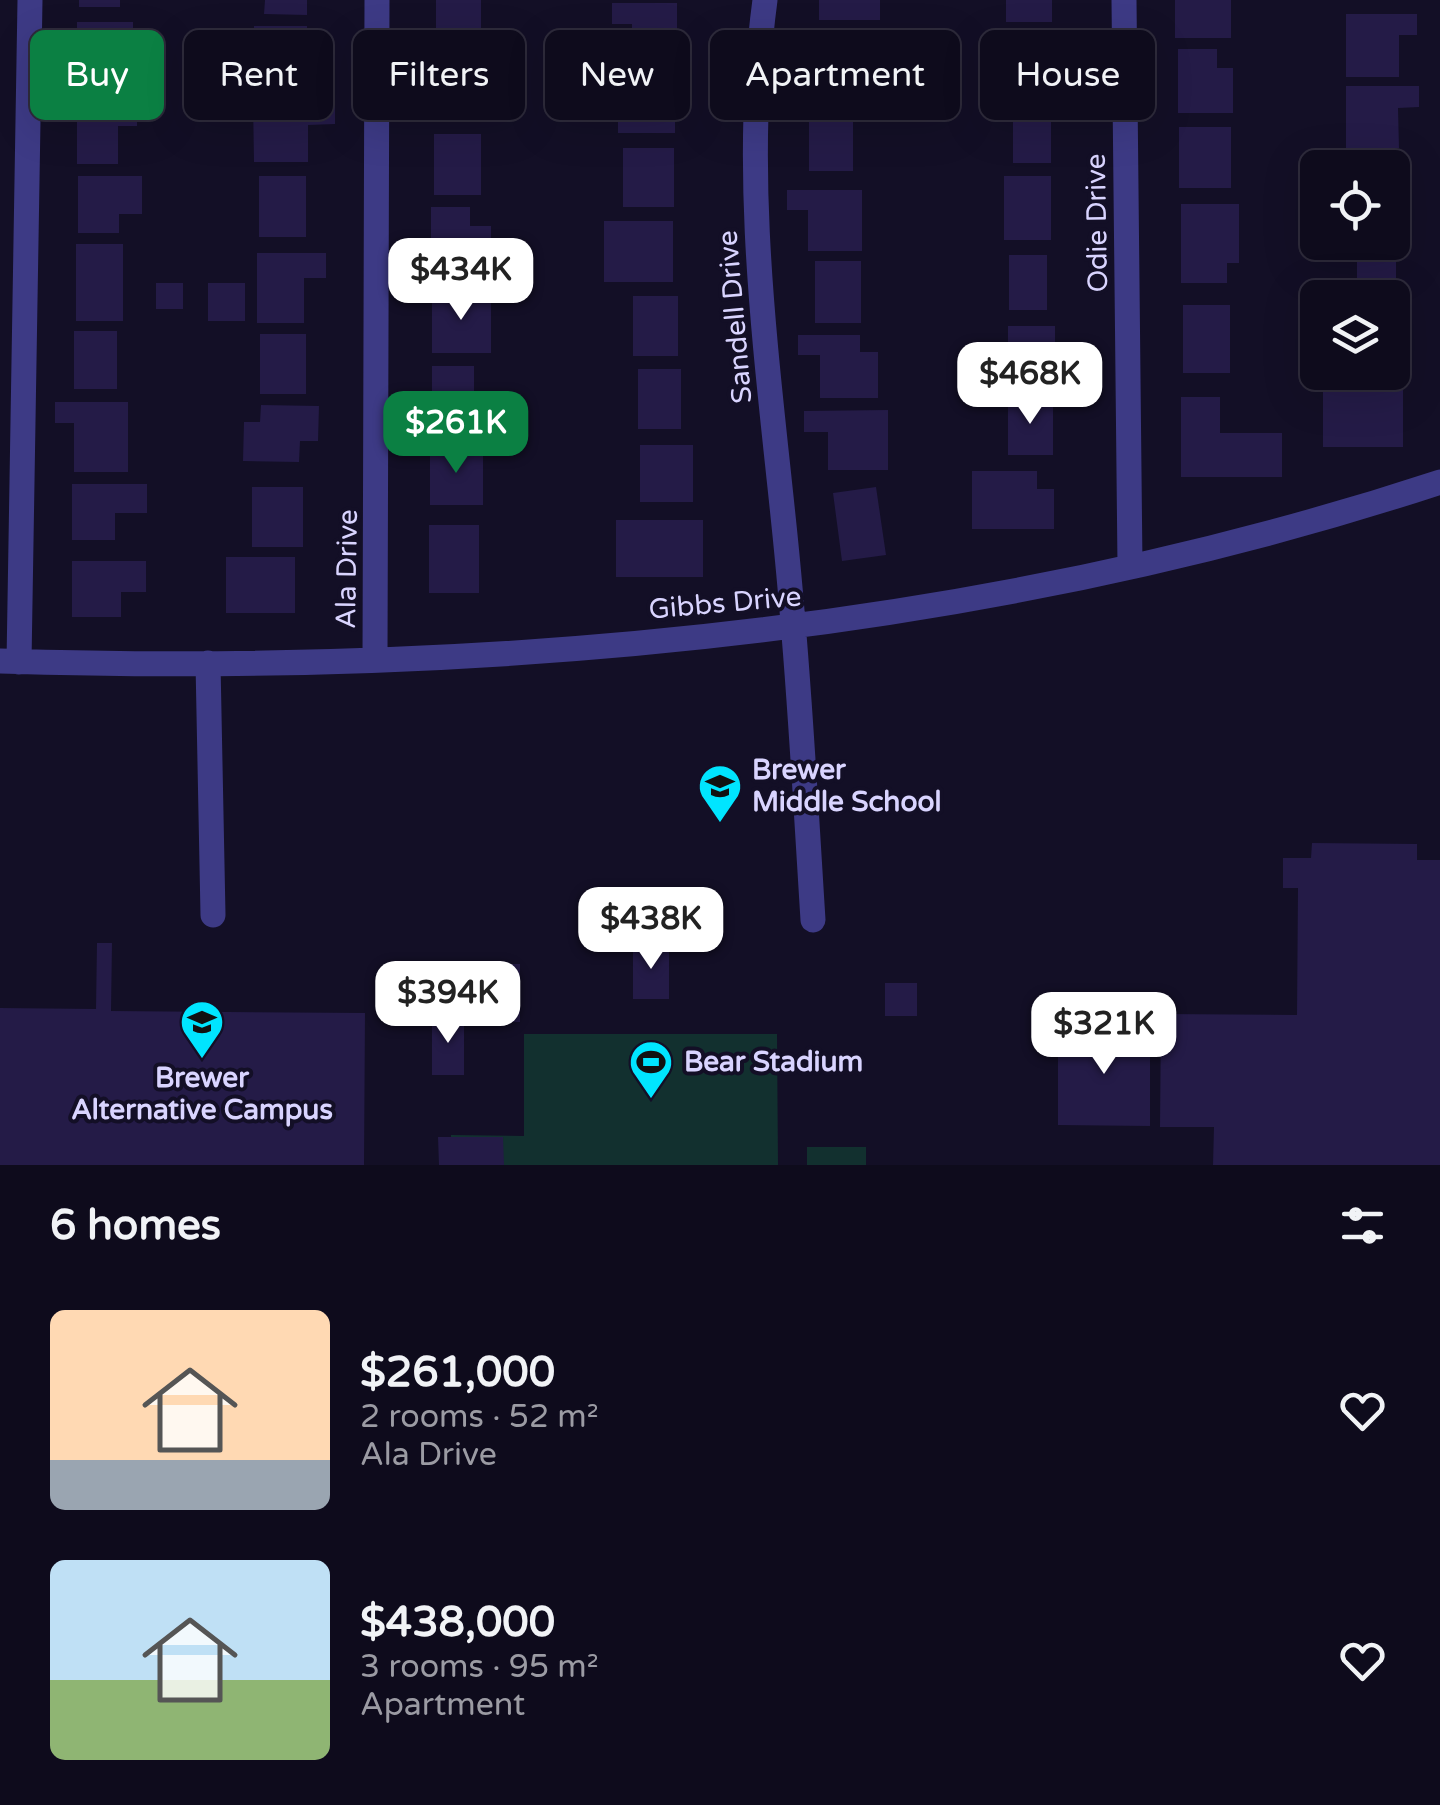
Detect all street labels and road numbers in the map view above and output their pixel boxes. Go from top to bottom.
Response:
street label: Odie Drive [1079,153,1115,293]
street label: Sandell Drive [710,229,760,405]
street label: Ala Drive [329,509,365,629]
street label: Gibbs Drive [647,579,803,627]

